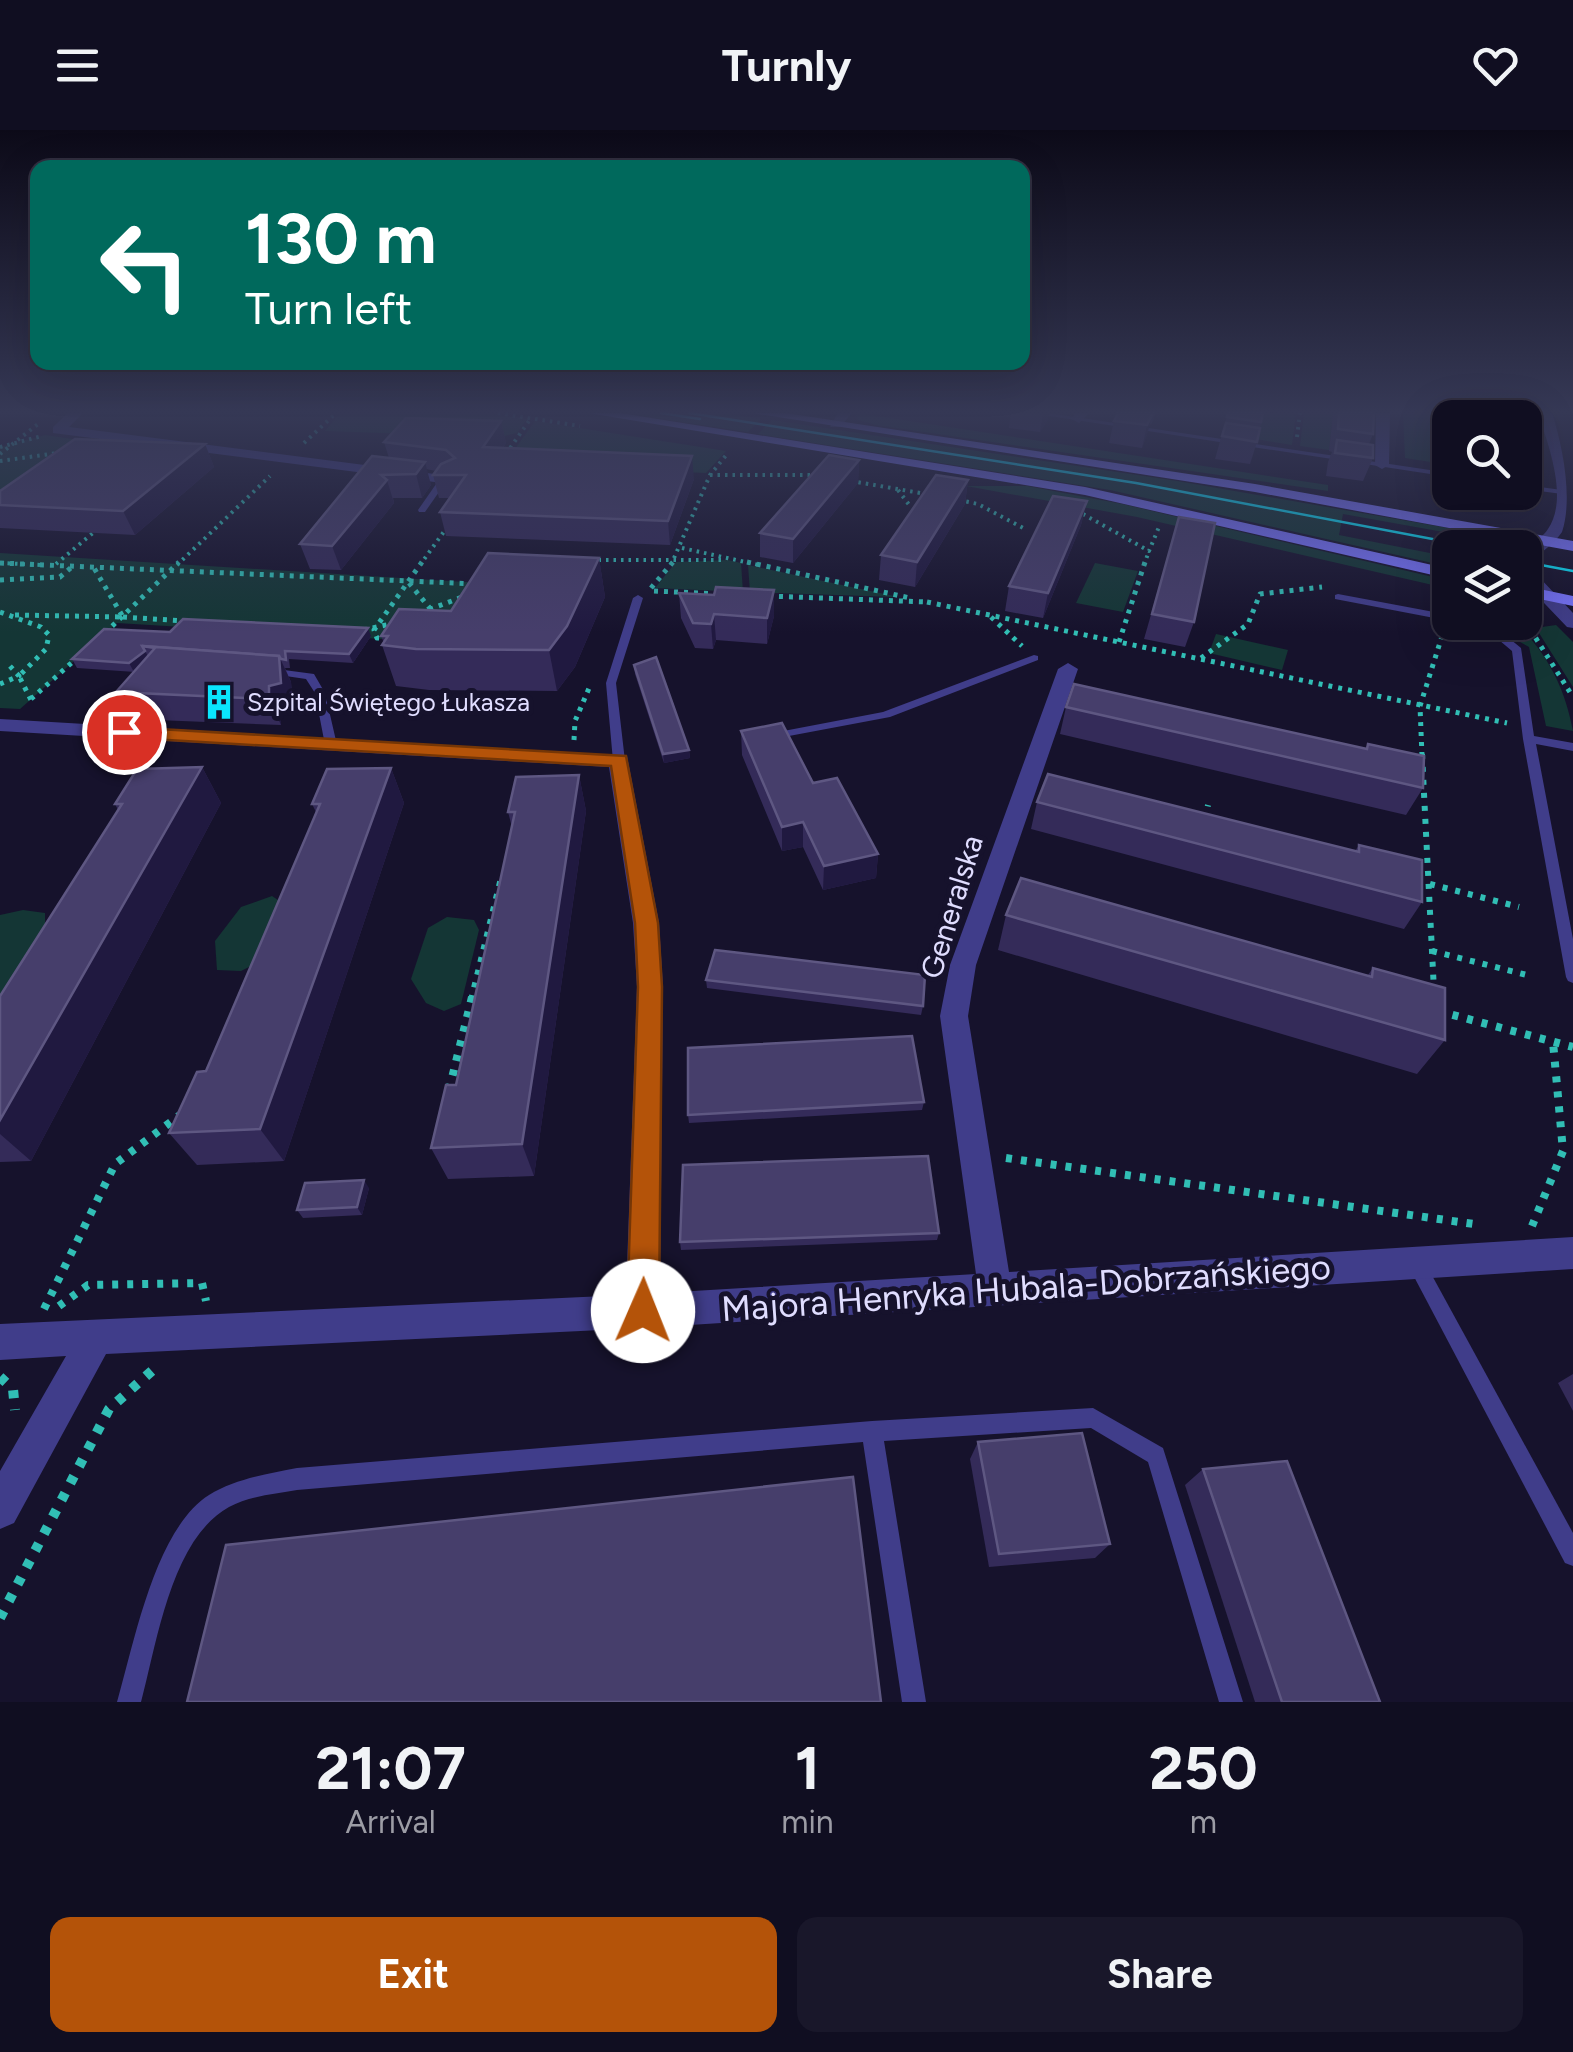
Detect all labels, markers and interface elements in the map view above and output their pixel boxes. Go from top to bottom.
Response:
icon: menu [50,38,105,93]
text: Turnly [722,38,851,92]
icon: heart [1468,38,1523,93]
text: 130 m [245,196,437,281]
icon: left [80,200,210,330]
text: Turn left [245,281,412,335]
map controls [1432,400,1542,640]
button: search [1432,400,1542,510]
button: layers [1432,530,1542,640]
building icon: Szpital Świętego Łukasza [200,683,238,721]
place label: Szpital Świętego Łukasza [247,687,530,717]
pin [82,690,167,775]
icon: arrive [97,705,152,760]
street label: Generalska [912,831,991,983]
street label: Majora Henryka Hubala-Dobrzańskiego [720,1246,1332,1330]
position arrow [591,1259,695,1363]
text: 21:07 [315,1732,466,1804]
text: 1 [795,1732,820,1804]
text: 250 [1149,1732,1258,1804]
text: Arrival [345,1803,436,1841]
text: min [781,1803,834,1841]
text: m [1190,1803,1217,1841]
button: Exit [50,1917,777,2032]
button: Share [797,1917,1523,2032]

